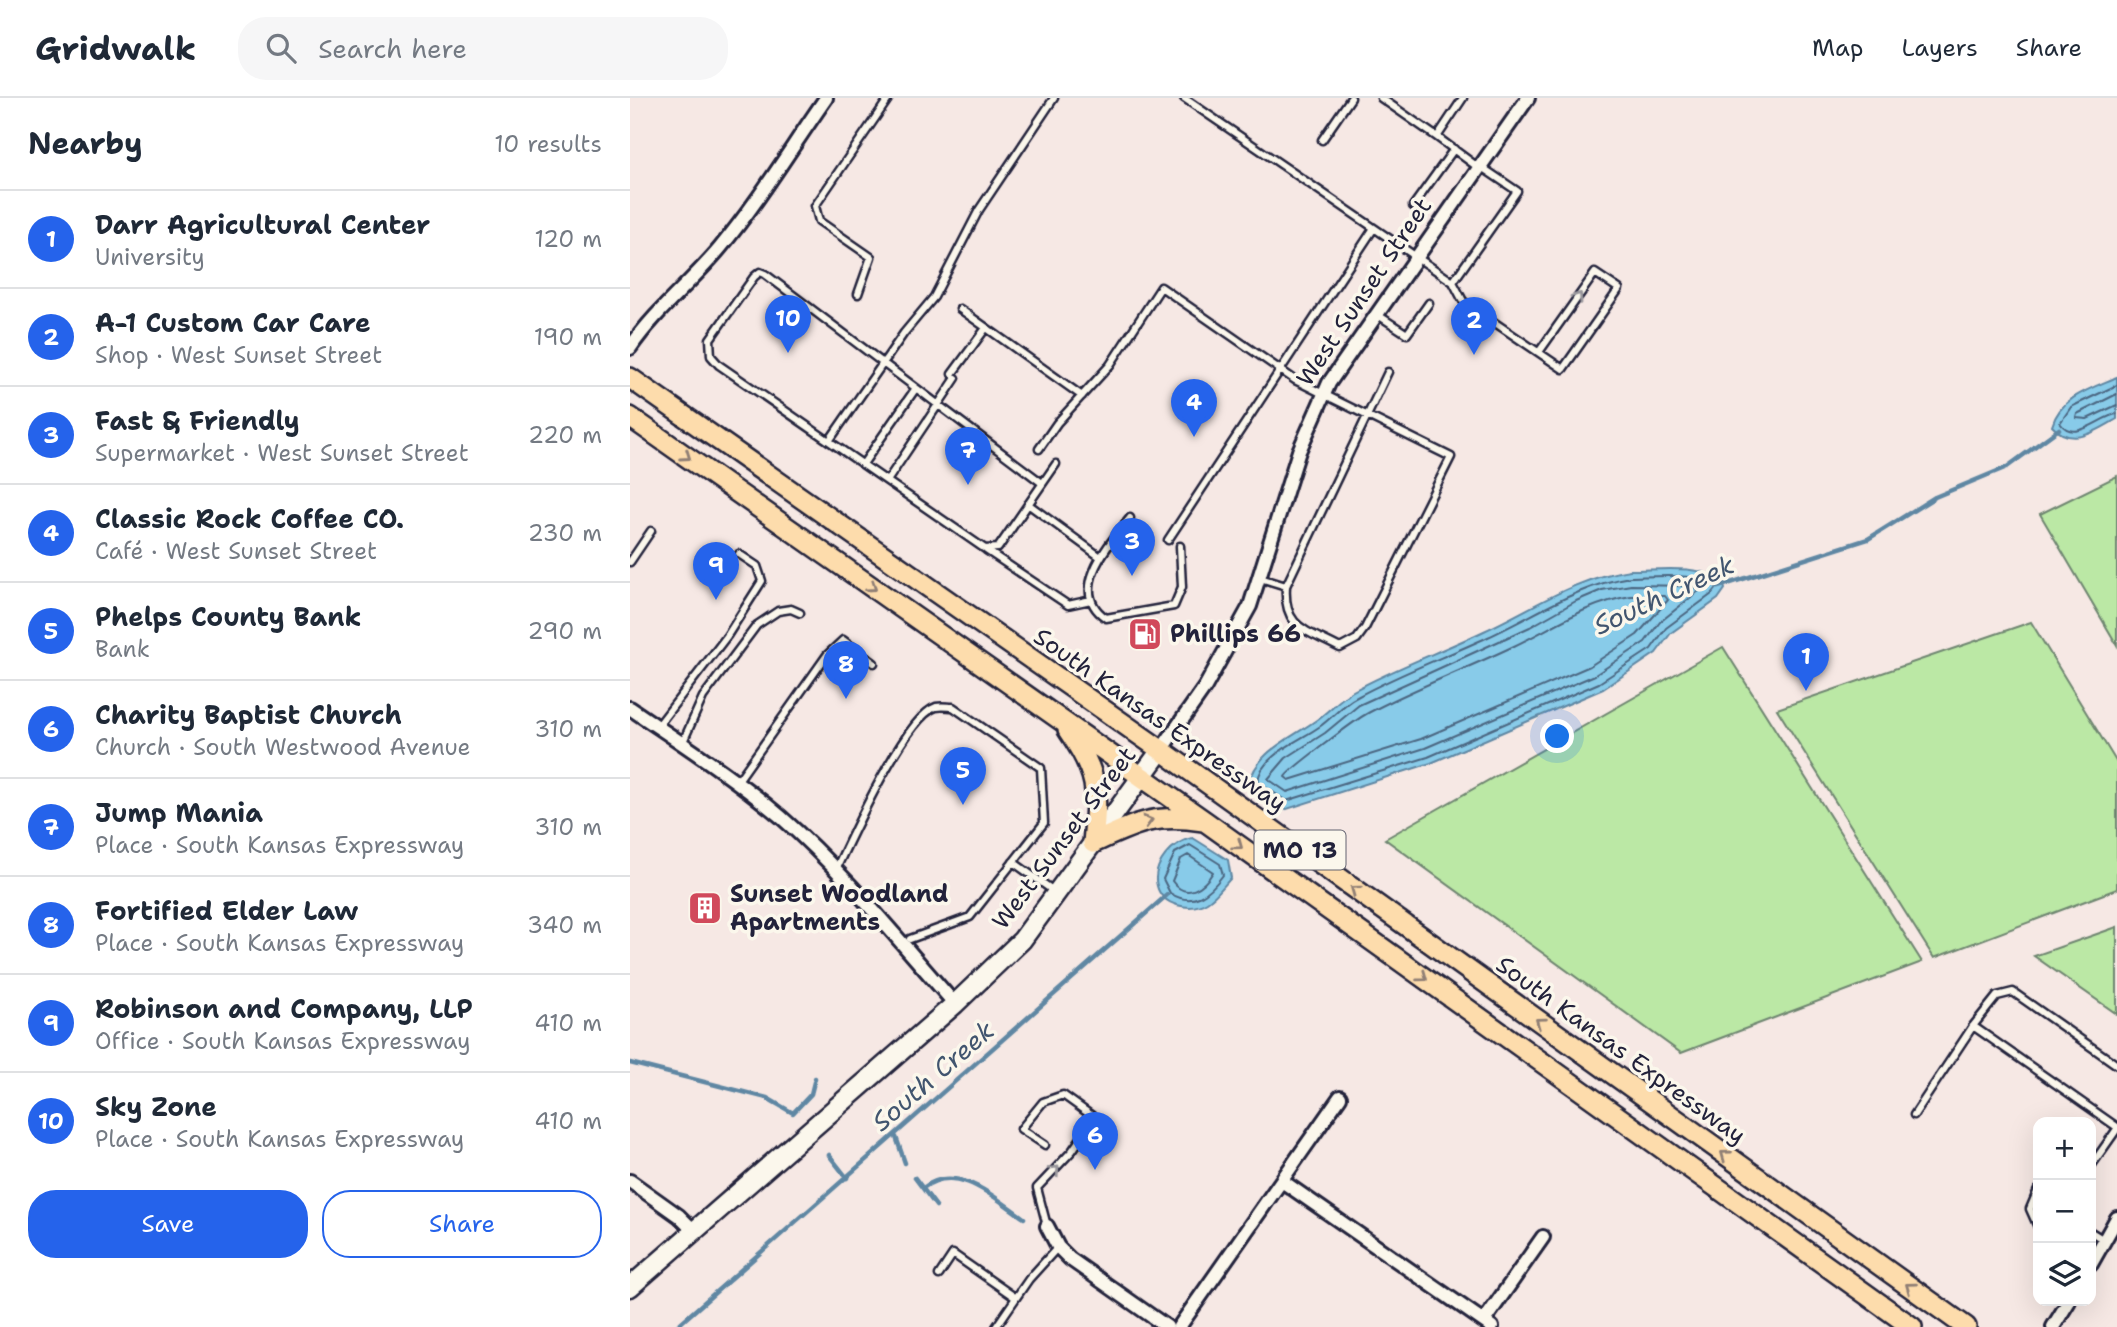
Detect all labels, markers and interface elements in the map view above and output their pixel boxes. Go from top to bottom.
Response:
search box [238,17,728,80]
text: Gridwalk [35,26,196,71]
icon: search [262,29,300,67]
text: Search here [318,31,467,66]
text: Map [1812,32,1863,64]
text: Layers [1901,32,1978,64]
text: Share [2016,32,2082,64]
text: Nearby [28,123,143,164]
text: 10 results [494,129,602,159]
street label: West Sunset Street [1289,192,1439,392]
text: Darr Agricultural Center [95,207,430,242]
text: 1 [46,224,56,254]
text: 120 m [534,224,602,254]
text: University [95,242,205,272]
one-way arrow [1570,292,1582,305]
pin: 10 [765,295,811,353]
pin: 2 [1451,297,1497,355]
text: A-1 Custom Car Care [95,305,371,340]
text: 2 [43,322,59,352]
text: 190 m [534,322,602,352]
text: Shop · West Sunset Street [95,340,382,370]
pin: 4 [1171,379,1217,437]
text: Fast & Friendly [95,403,300,438]
text: 3 [43,420,59,450]
text: 220 m [528,420,602,450]
pin: 7 [945,427,991,485]
text: Supermarket · West Sunset Street [95,438,469,468]
one-way arrow [678,448,691,460]
text: Classic Rock Coffee CO. [95,501,404,536]
text: 4 [43,518,59,548]
text: 230 m [528,518,602,548]
pin: 3 [1109,518,1155,576]
text: Café · West Sunset Street [95,536,377,566]
pin: 9 [693,542,739,600]
water label: South Creek [1588,547,1740,642]
one-way arrow [864,579,877,591]
text: Phelps County Bank [95,599,361,634]
fuel station icon: Phillips 66 [1126,615,1164,653]
text: 5 [44,616,58,646]
text: 290 m [528,616,602,646]
place label: Phillips 66 [1170,618,1301,650]
street label: South Kansas Expressway [1028,621,1292,819]
pin: 1 [1783,633,1829,691]
text: Bank [95,634,150,664]
pin: 8 [823,641,869,699]
text: Charity Baptist Church [95,697,402,732]
text: 6 [43,714,59,744]
text: 310 m [534,714,602,744]
your location [1540,719,1574,753]
text: Church · South Westwood Avenue [95,732,471,762]
street label: West Sunset Street [985,740,1143,936]
pin: 5 [940,747,986,805]
text: Jump Mania [95,795,263,830]
text: 7 [43,812,59,842]
text: 310 m [534,812,602,842]
one-way arrow [1142,815,1154,829]
text: Place · South Kansas Expressway [95,830,464,860]
road number: MO 13 [1254,830,1346,870]
one-way arrow [1230,836,1243,849]
place label: Sunset Woodland Apartments [730,878,949,938]
one-way arrow [1351,885,1363,898]
building icon: Sunset Woodland Apartments [686,889,724,927]
text: Fortified Elder Law [95,893,358,928]
text: 8 [43,910,59,940]
text: 340 m [527,910,602,940]
text: Place · South Kansas Expressway [95,928,464,958]
street label: South Kansas Expressway [1490,949,1752,1151]
one-way arrow [1415,969,1428,981]
text: Robinson and Company, LLP [95,991,473,1026]
text: 9 [43,1008,59,1038]
text: 410 m [534,1008,602,1038]
water label: South Creek [864,1013,1002,1139]
one-way arrow [1535,1018,1548,1030]
text: Office · South Kansas Expressway [95,1026,470,1056]
text: Sky Zone [95,1089,217,1124]
text: 10 [38,1106,64,1136]
text: 410 m [534,1106,602,1136]
pin: 6 [1072,1112,1118,1170]
map controls [2033,1117,2096,1306]
button: + [2033,1117,2096,1180]
text: Place · South Kansas Expressway [95,1124,464,1154]
one-way arrow [1720,1151,1733,1163]
one-way arrow [1046,1165,1059,1178]
button: − [2033,1180,2096,1243]
button: Save [28,1190,308,1258]
button: Share [322,1190,602,1258]
button: layers [2033,1243,2096,1306]
one-way arrow [1905,1283,1918,1295]

